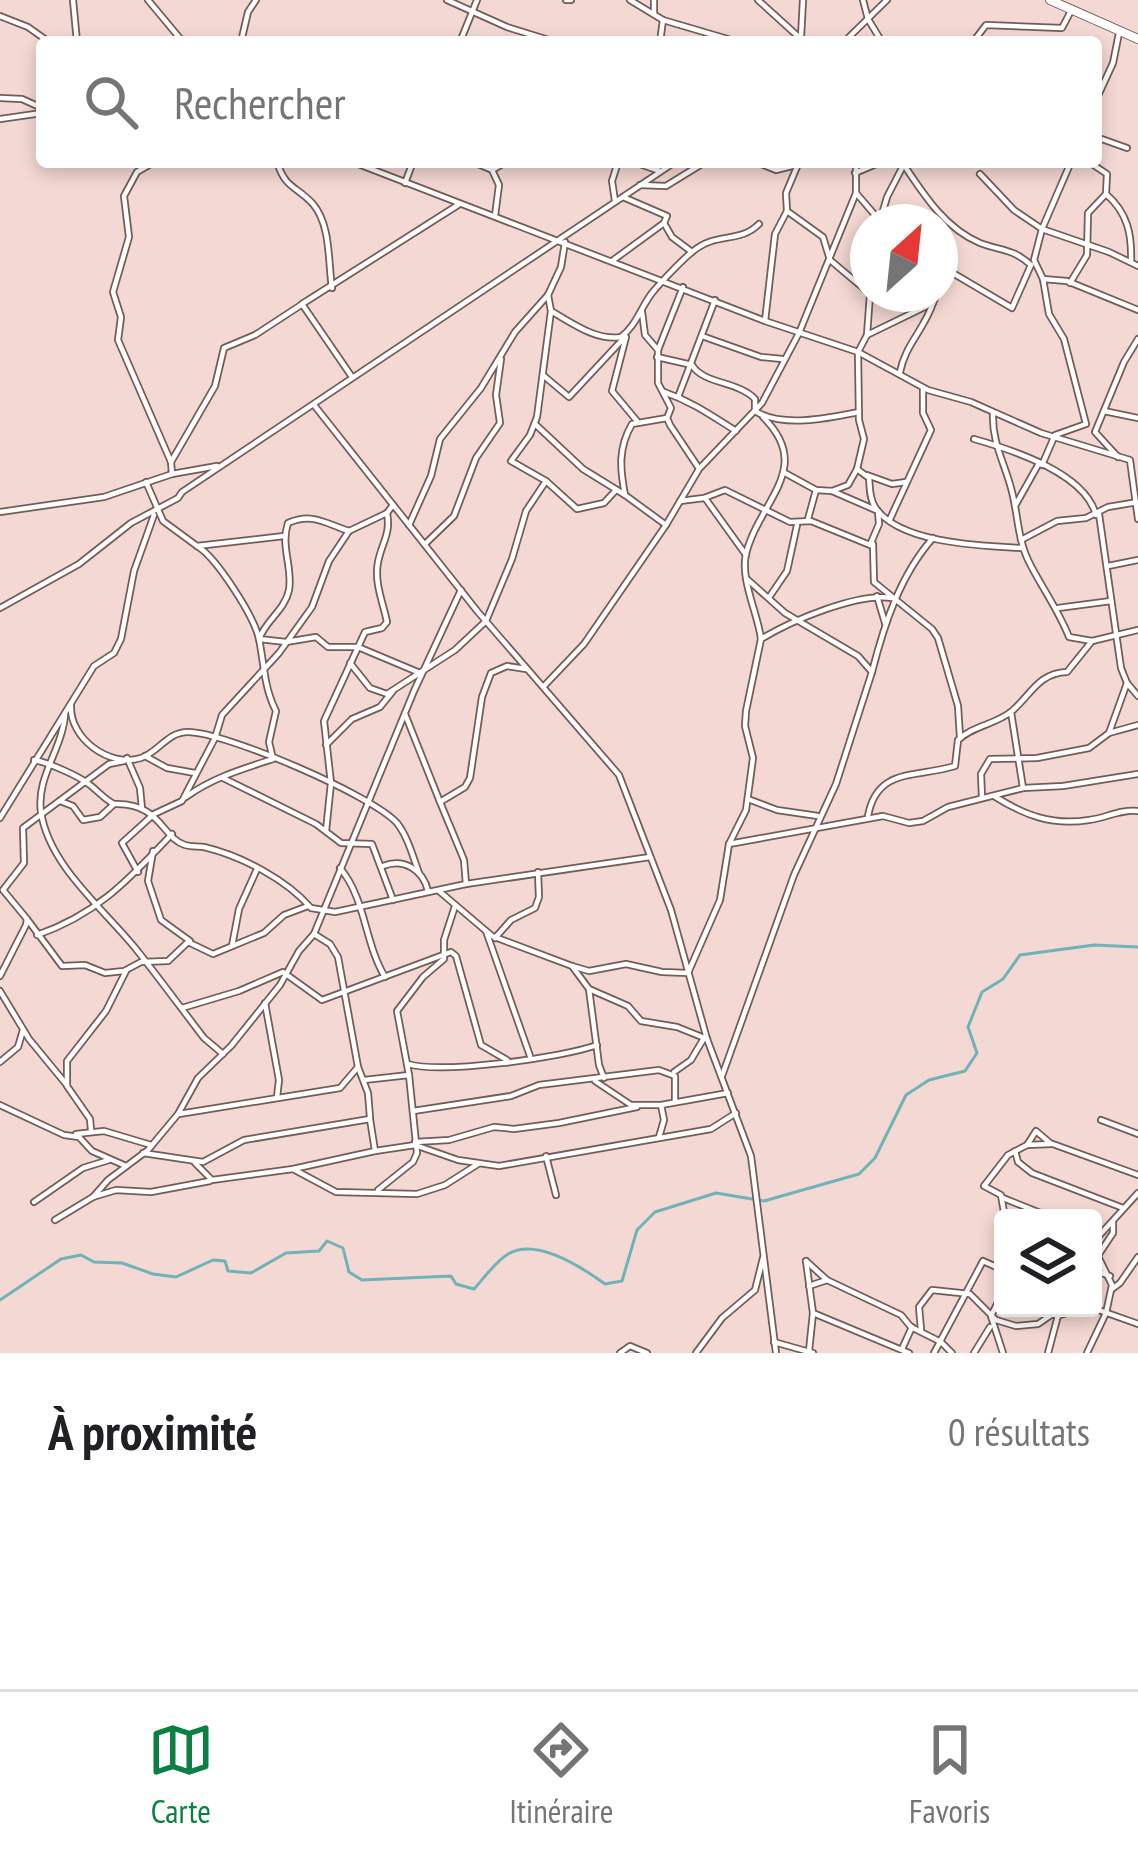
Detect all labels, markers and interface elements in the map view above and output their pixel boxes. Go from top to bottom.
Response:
search box [36,36,1102,168]
icon: search [78,69,144,135]
text: Rechercher [174,73,346,131]
north arrow [850,204,958,312]
map controls [994,1209,1102,1317]
button: layers [994,1209,1102,1317]
text: À proximité [48,1398,257,1464]
text: 0 résultats [948,1406,1090,1457]
tab: Carte [148,1717,214,1832]
tab: Itinéraire [509,1717,613,1832]
tab: Favoris [909,1717,990,1832]

